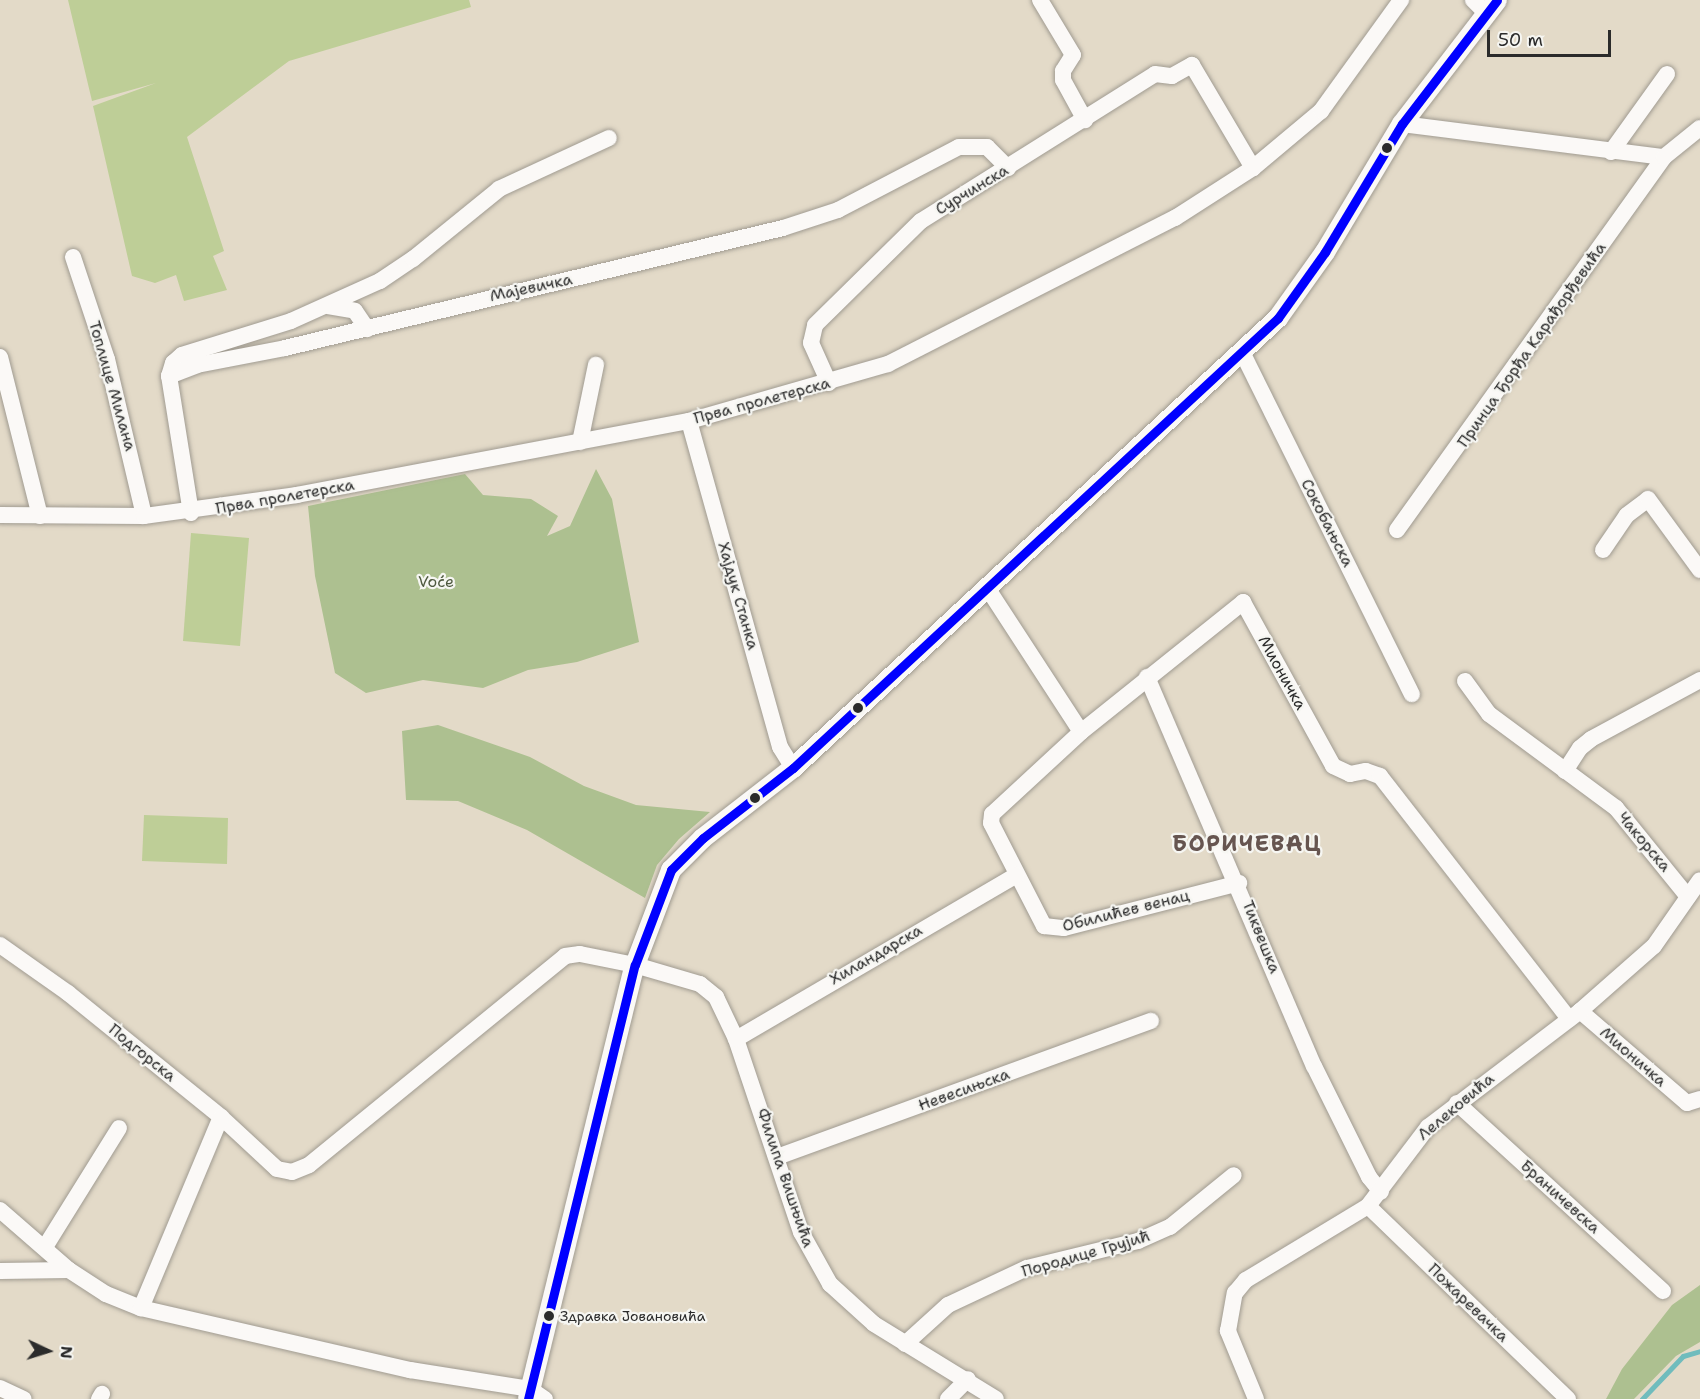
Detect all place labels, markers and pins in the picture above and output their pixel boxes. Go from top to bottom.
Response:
unlabelled marker [1381,142,1393,154]
unlabelled marker [852,702,864,714]
unlabelled marker [749,792,761,804]
place label: Здравка Јовановића [560,1308,705,1324]
marker: Здравка Јовановића [543,1310,555,1322]

